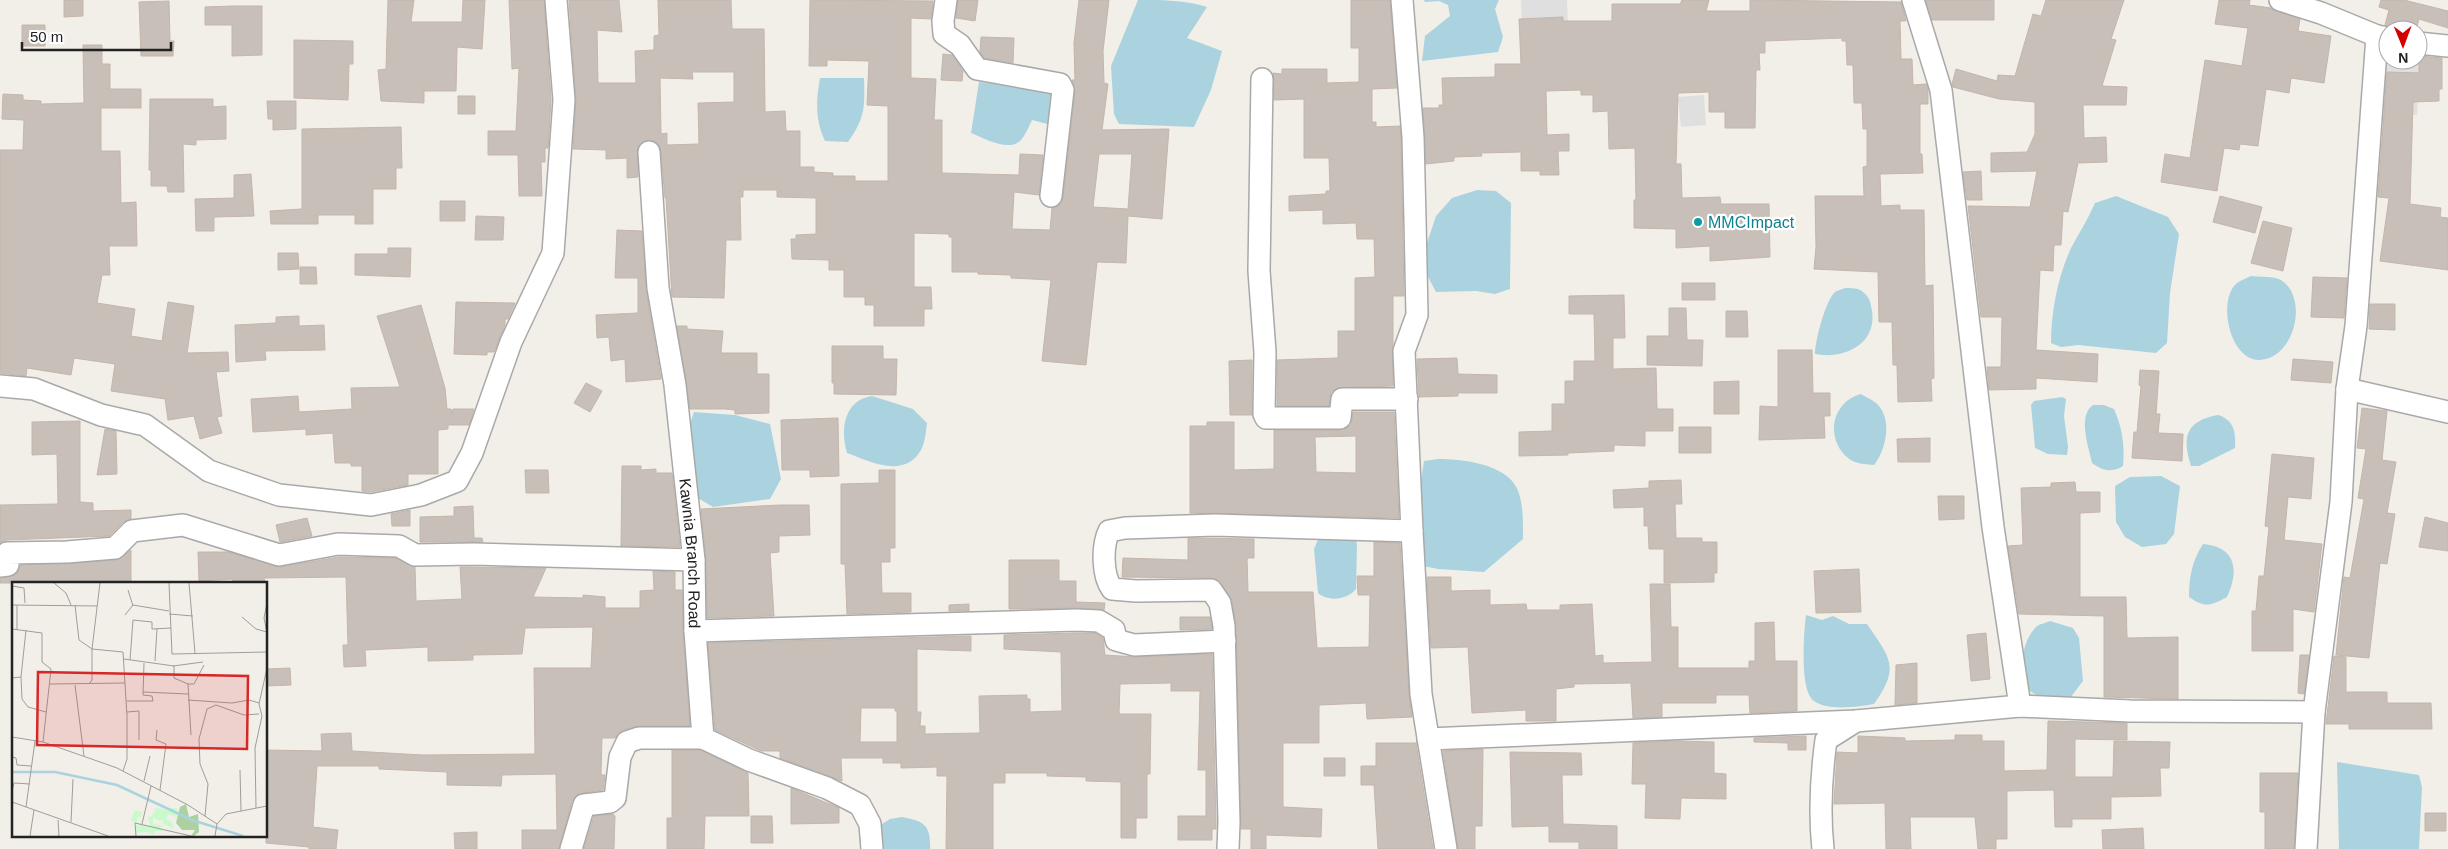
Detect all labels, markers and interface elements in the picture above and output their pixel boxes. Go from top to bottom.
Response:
scale bar [22,20,171,52]
north arrow [2378,20,2428,70]
text: 50 m [30,28,63,45]
text: N [2398,50,2408,66]
place label: MMCImpact [1708,214,1795,231]
marker: MMCImpact [1692,216,1704,228]
street label: Kawnia Branch Road [676,478,703,629]
inset map [12,582,268,836]

